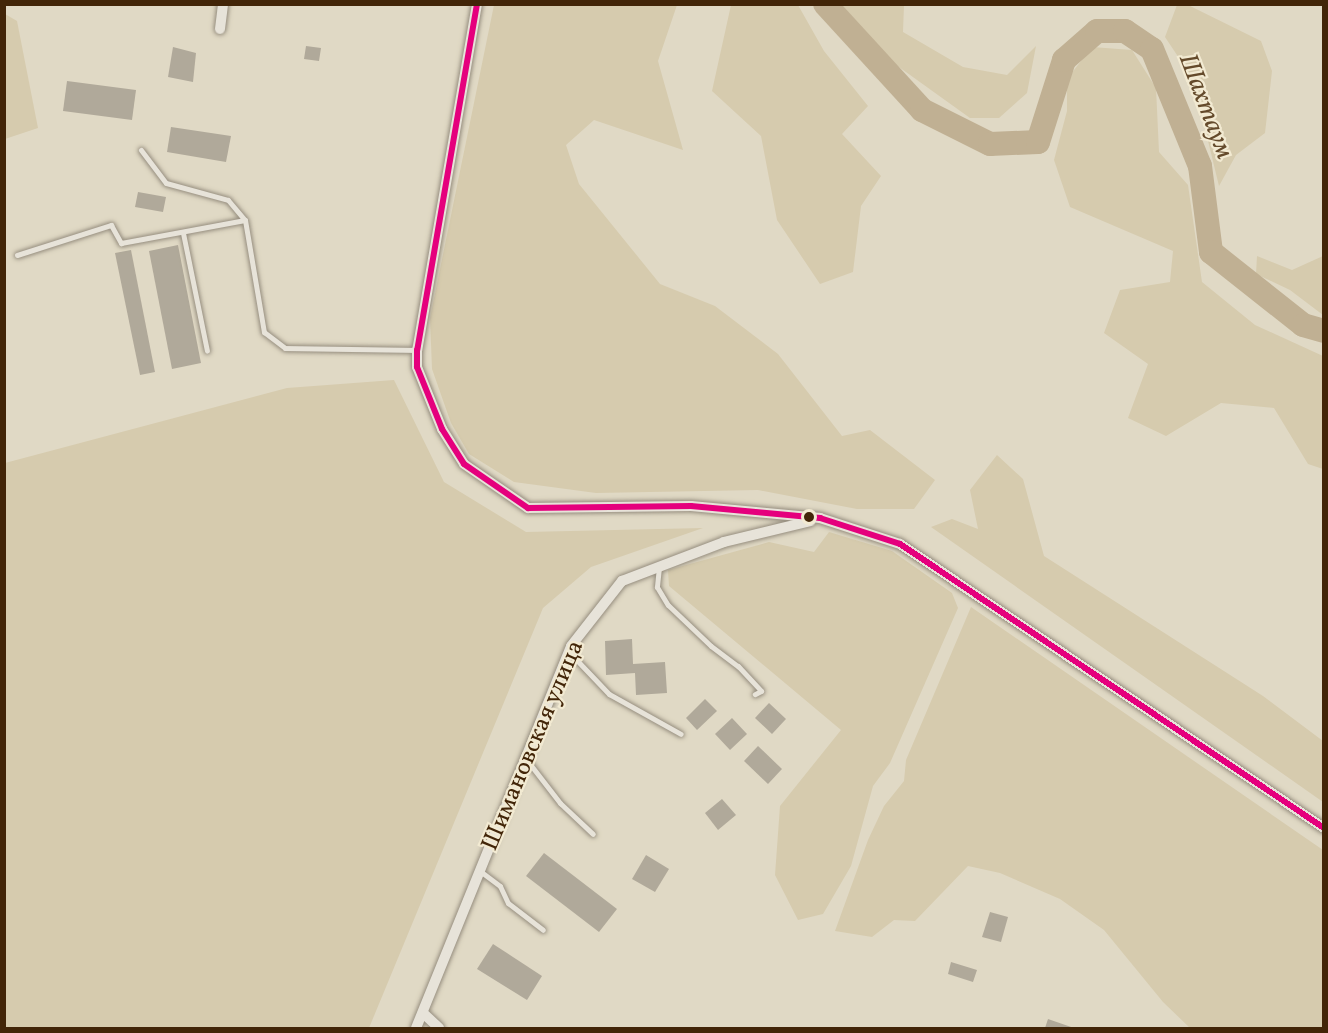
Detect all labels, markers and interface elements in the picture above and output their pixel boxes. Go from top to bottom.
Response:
water label: Шахтаум [1171,50,1239,164]
unlabelled marker [803,511,815,523]
street label: Шимановская улица [477,636,591,856]

